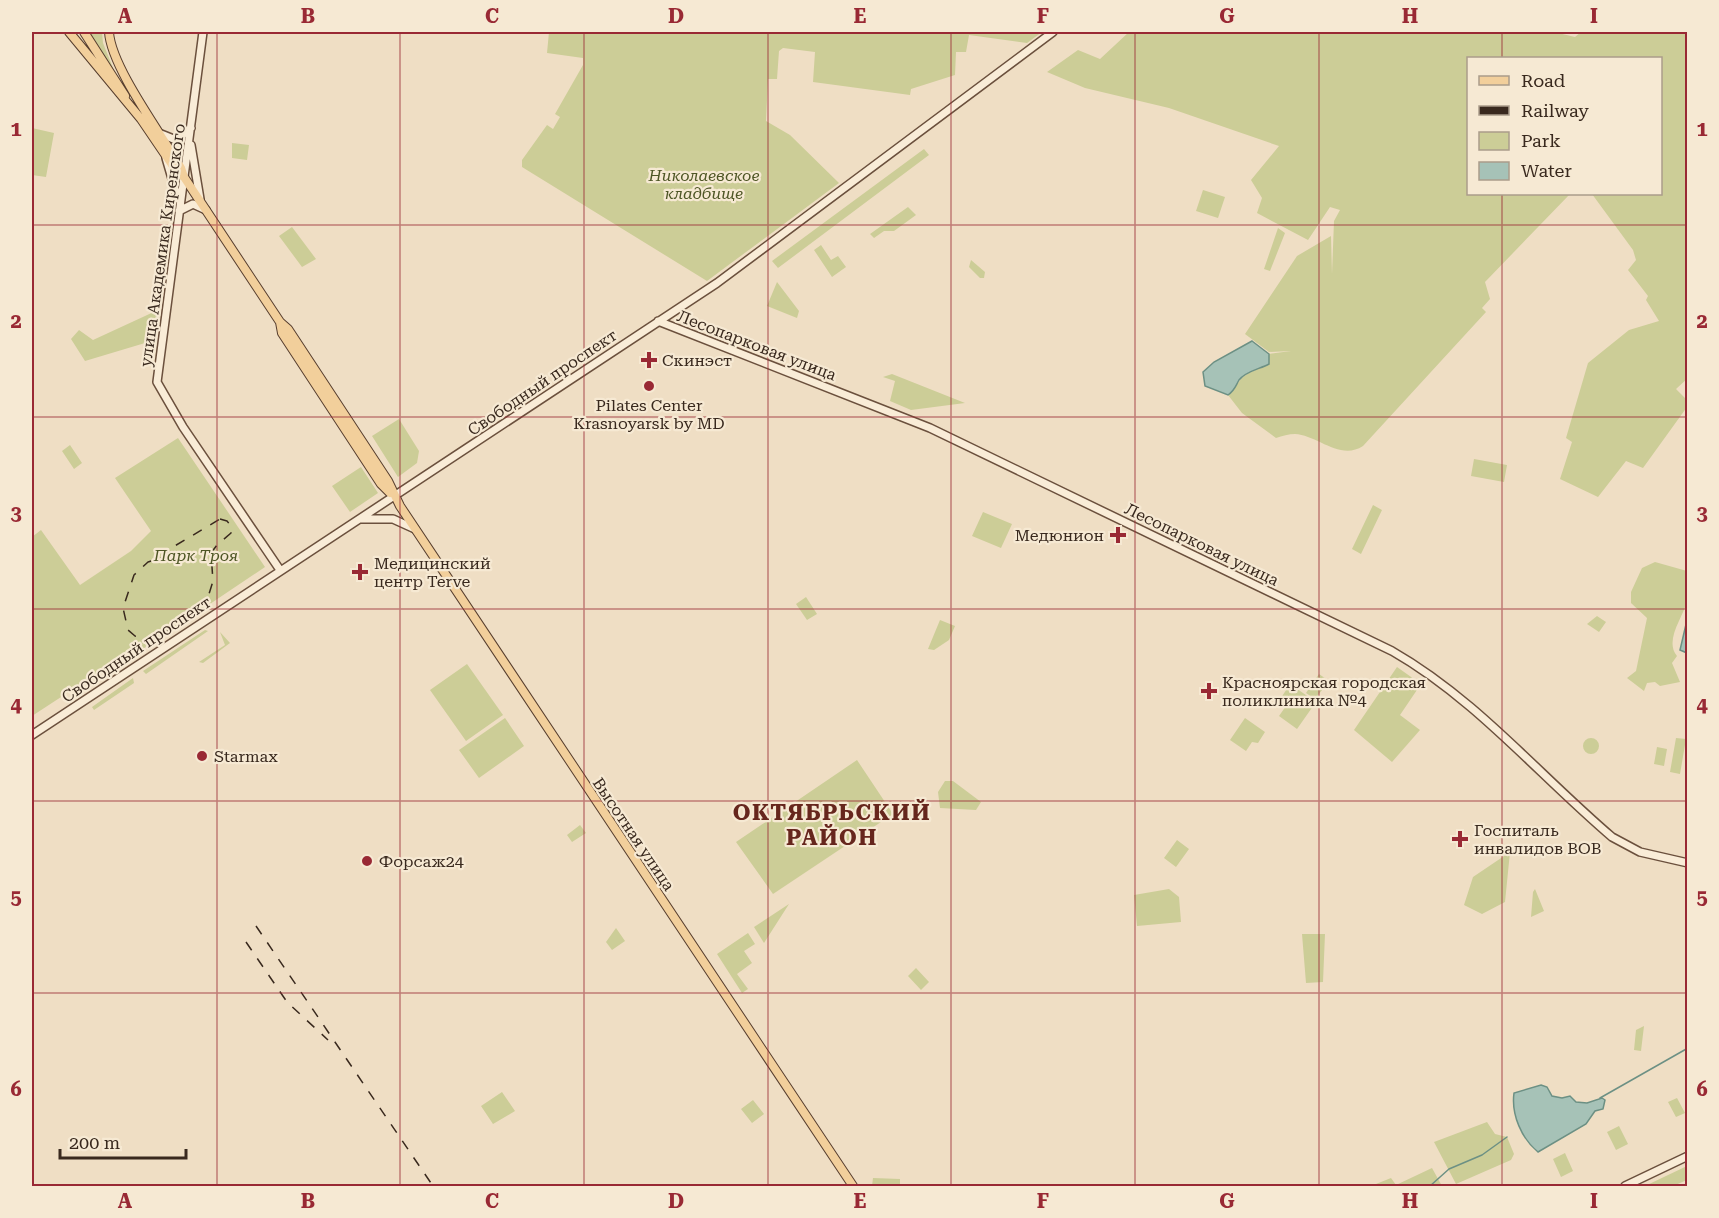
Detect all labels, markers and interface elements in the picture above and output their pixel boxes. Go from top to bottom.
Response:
text: A [118,4,133,28]
text: B [301,4,315,28]
text: C [485,4,499,28]
text: D [668,4,684,28]
text: E [854,4,867,28]
text: F [1037,4,1049,28]
text: G [1219,4,1235,28]
text: H [1402,4,1418,28]
text: I [1590,4,1598,28]
legend [1467,57,1662,195]
text: Road [1521,70,1566,91]
text: Railway [1521,100,1589,121]
text: 1 [10,117,22,141]
text: 1 [1696,117,1708,141]
street label: улица Академика Киренского [136,122,189,368]
text: Park [1521,130,1561,151]
text: Water [1521,160,1572,181]
park label: Николаевское кладбище [647,166,760,203]
street label: Лесопарковая улица [675,306,839,385]
text: 2 [10,309,22,333]
text: 2 [1696,309,1708,333]
street label: Свободный проспект [464,325,620,439]
marker: Скинэст [640,351,658,369]
place label: Скинэст [662,351,732,370]
marker: Pilates Center Krasnoyarsk by MD [642,379,656,393]
place label: Pilates Center Krasnoyarsk by MD [573,396,725,433]
street label: Лесопарковая улица [1122,499,1282,590]
text: 3 [10,501,22,525]
text: 3 [1696,501,1708,525]
place label: Медюнион [1015,526,1104,545]
marker: Медюнион [1109,526,1127,544]
park label: Парк Троя [153,546,238,565]
place label: Медицинский центр Terve [374,554,491,591]
marker: Медицинский центр Terve [351,563,369,581]
street label: Свободный проспект [58,592,214,706]
place label: Красноярская городская поликлиника №4 [1222,673,1426,710]
marker: Красноярская городская поликлиника №4 [1200,682,1218,700]
text: 4 [10,693,22,717]
text: 4 [1696,693,1708,717]
place label: Starmax [214,747,279,766]
marker: Starmax [195,749,209,763]
street label: Высотная улица [589,774,679,895]
district label: ОКТЯБРЬСКИЙ РАЙОН [733,799,931,850]
place label: Госпиталь инвалидов ВОВ [1474,821,1601,858]
marker: Госпиталь инвалидов ВОВ [1451,830,1469,848]
place label: Форсаж24 [379,852,464,871]
marker: Форсаж24 [360,854,374,868]
text: 5 [10,885,22,909]
text: 5 [1696,885,1708,909]
text: 6 [10,1077,22,1101]
text: 6 [1696,1077,1708,1101]
scale bar [60,1122,186,1160]
text: 200 m [69,1132,120,1153]
text: A [118,1189,133,1213]
text: B [301,1189,315,1213]
text: C [485,1189,499,1213]
text: D [668,1189,684,1213]
text: E [854,1189,867,1213]
text: F [1037,1189,1049,1213]
text: G [1219,1189,1235,1213]
text: H [1402,1189,1418,1213]
text: I [1590,1189,1598,1213]

